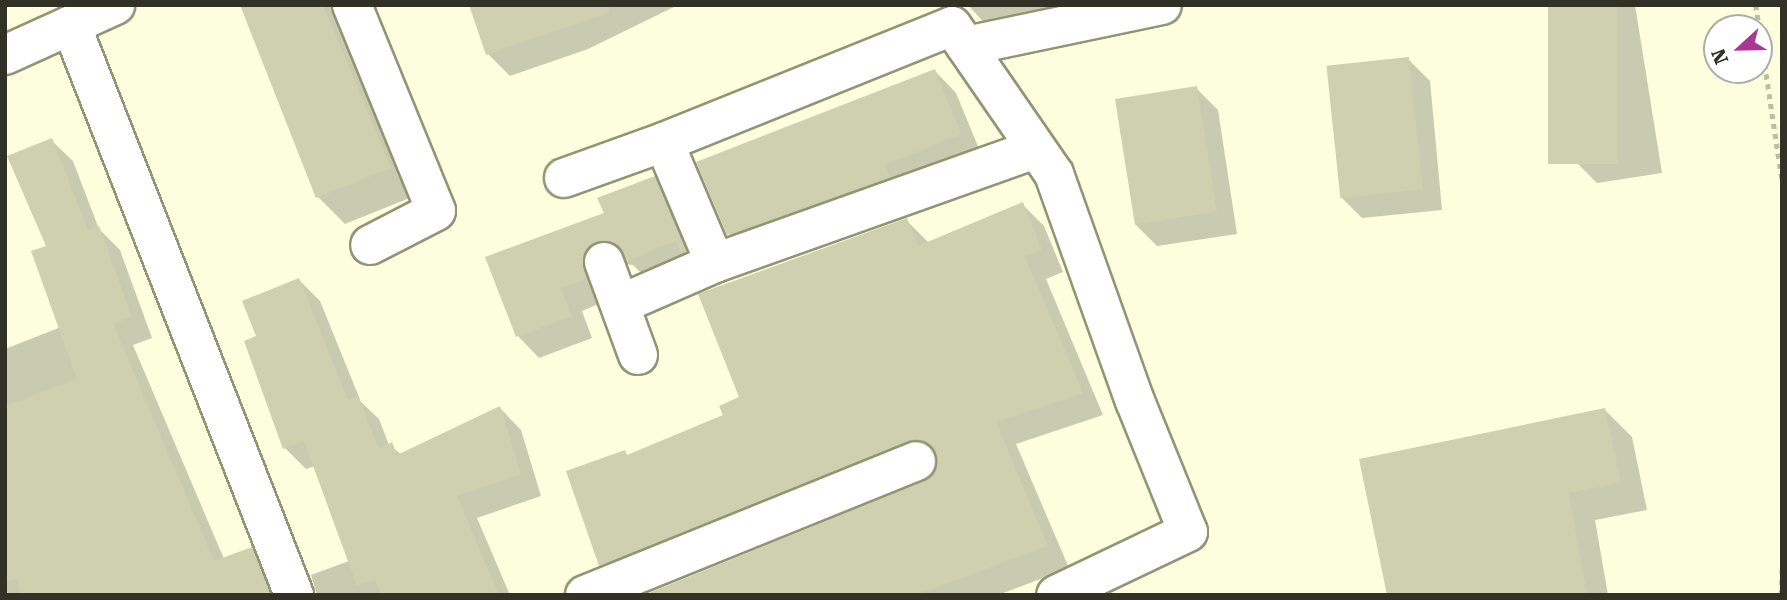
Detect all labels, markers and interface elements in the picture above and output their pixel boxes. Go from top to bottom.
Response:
north arrow [1703,14,1773,84]
text: N [1707,45,1733,67]

